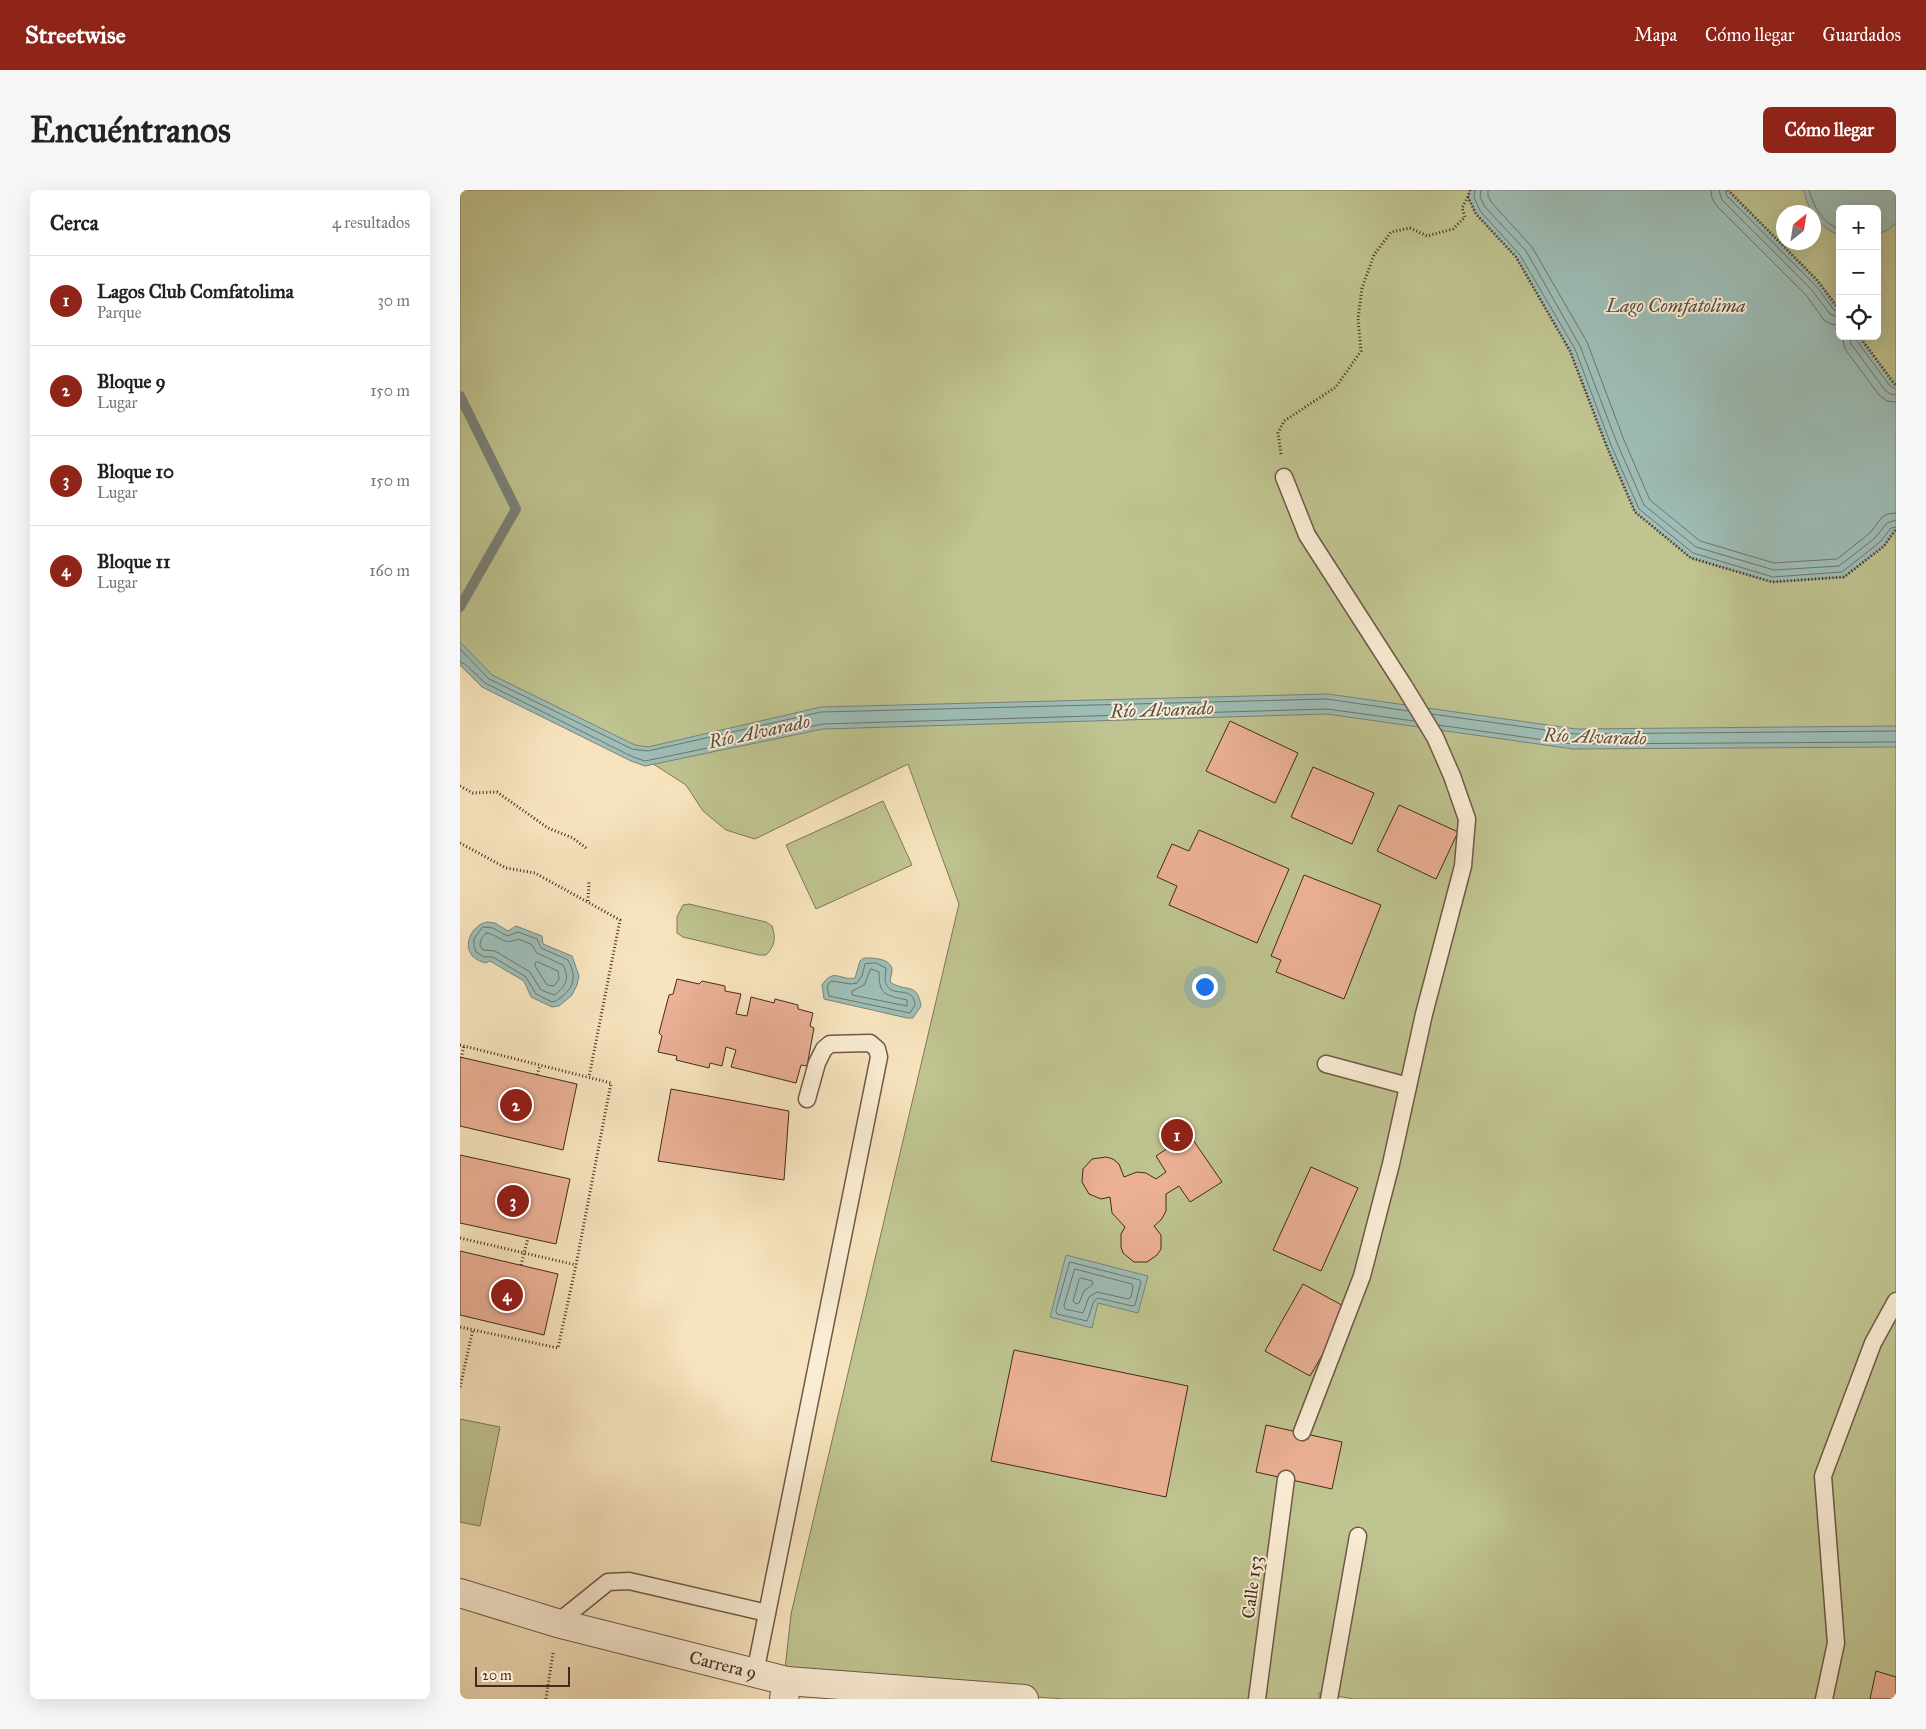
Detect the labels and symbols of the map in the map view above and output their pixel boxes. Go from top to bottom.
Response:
north arrow [1776,205,1821,250]
water label: Lago Comfatolima [1605,294,1746,317]
water label: Río Alvarado [1109,696,1214,723]
water label: Río Alvarado [705,709,812,754]
water label: Río Alvarado [1542,723,1647,750]
your location [1192,974,1218,1000]
pin: 2 [500,1086,532,1124]
pin: 1 [1161,1116,1193,1154]
pin: 3 [497,1182,529,1220]
pin: 4 [491,1276,523,1314]
street label: Calle 153 [1237,1554,1267,1620]
street label: Carrera 9 [687,1646,759,1684]
scale bar [475,1664,570,1687]

